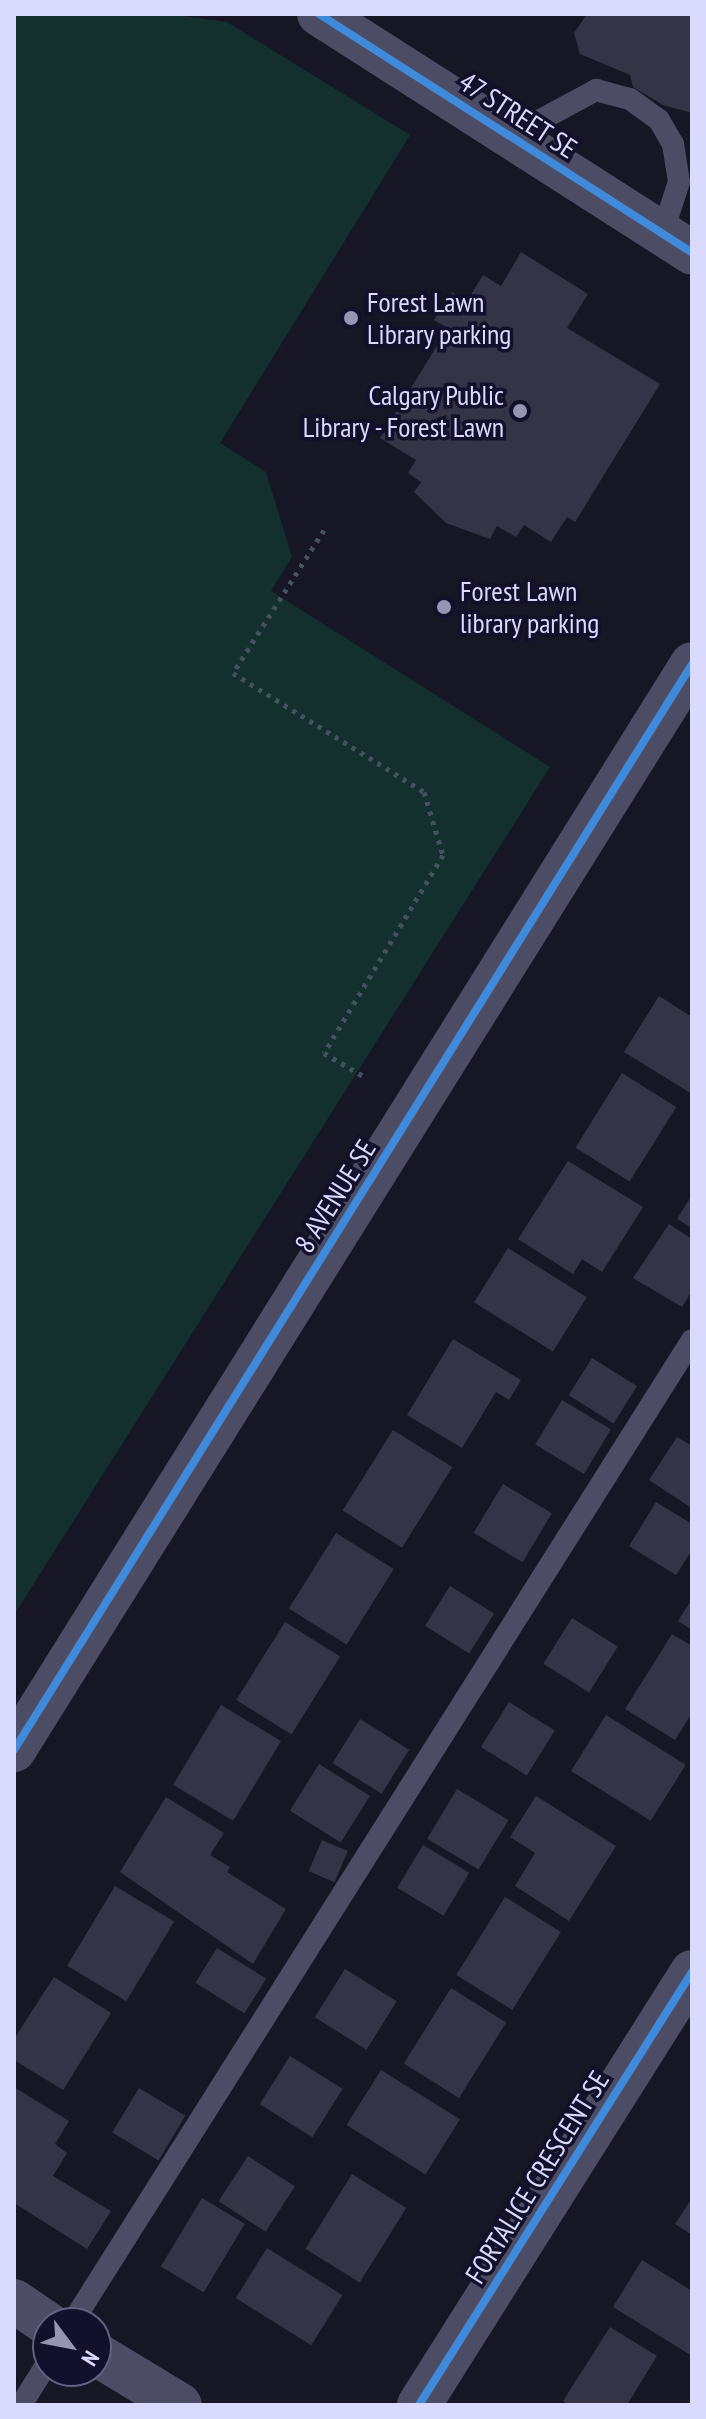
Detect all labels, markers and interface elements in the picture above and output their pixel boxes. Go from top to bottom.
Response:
street label: 47 STREET SE [452,64,584,166]
place label: Forest Lawn Library parking [367,285,512,351]
marker: Forest Lawn Library parking [342,309,360,327]
place label: Calgary Public Library - Forest Lawn [300,378,504,444]
marker: Calgary Public Library - Forest Lawn [511,402,529,420]
place label: Forest Lawn library parking [460,574,600,640]
marker: Forest Lawn library parking [435,598,453,616]
street label: 8 AVENUE SE [287,1133,383,1259]
street label: FORTALICE CRESCENT SE [458,2064,616,2290]
north arrow [32,2307,112,2387]
text: N [76,2346,106,2371]

